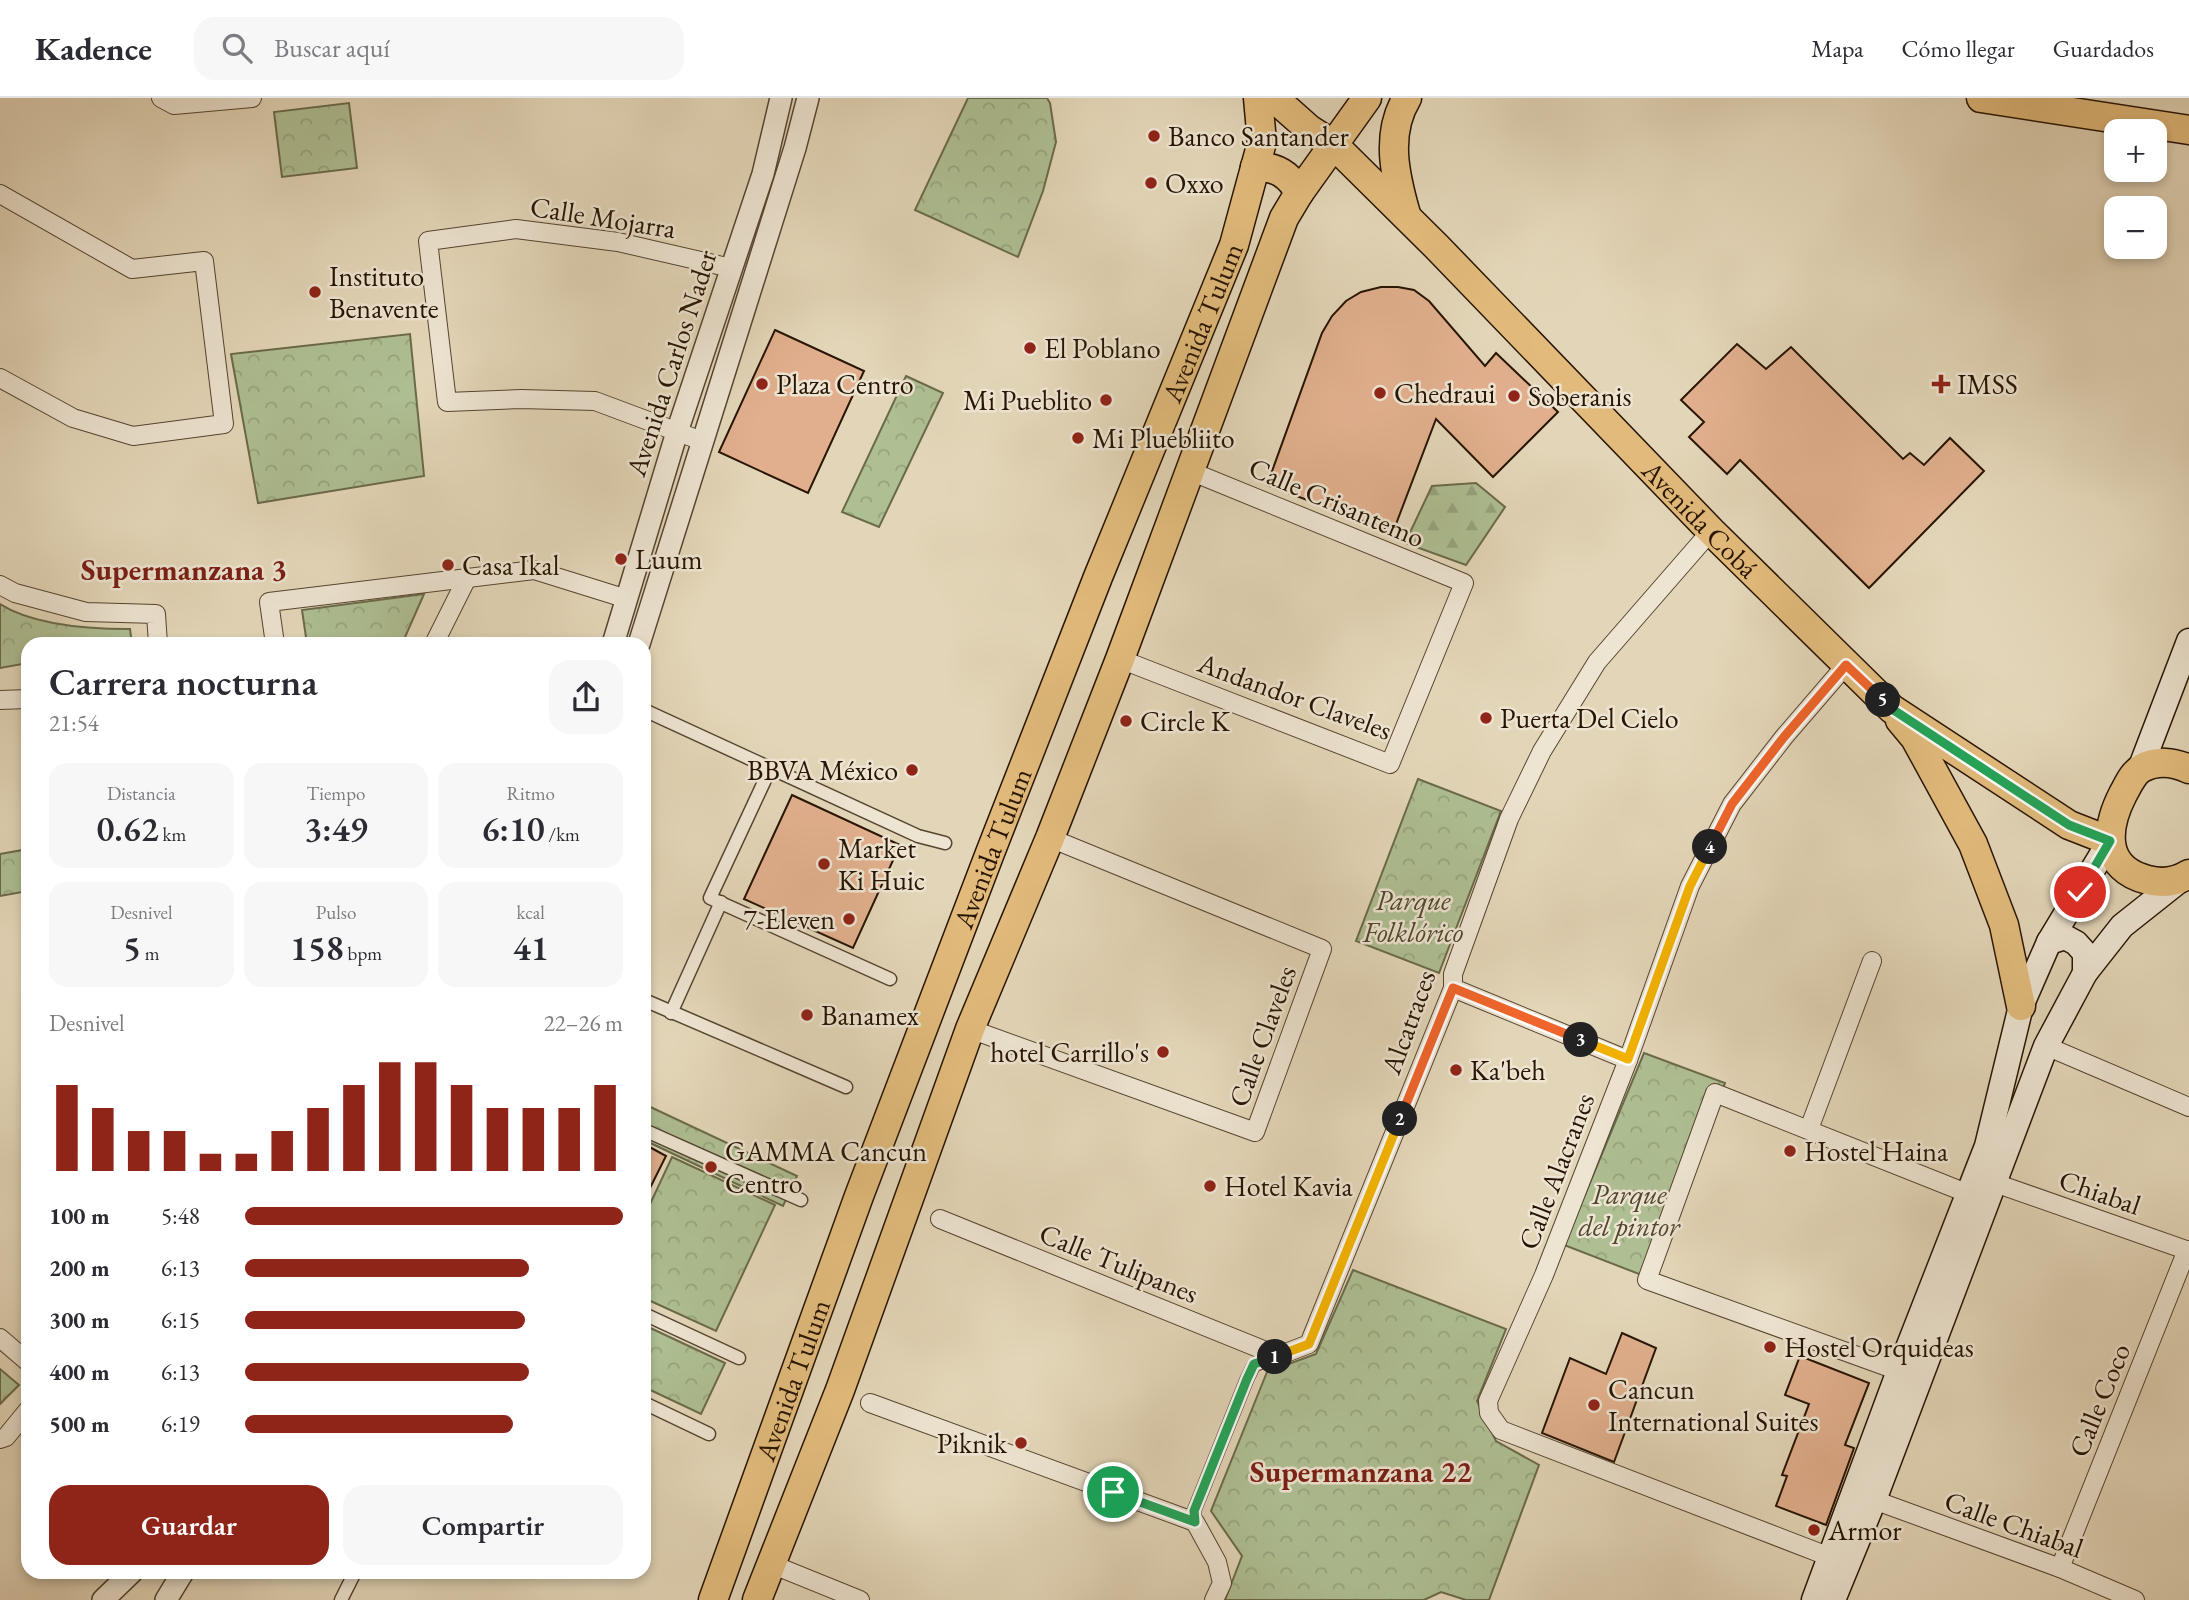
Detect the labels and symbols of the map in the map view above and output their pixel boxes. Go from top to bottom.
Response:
place label: Banco Santander [1168,118,1350,154]
marker: Banco Santander [1146,128,1162,144]
place label: Oxxo [1165,165,1224,201]
marker: Oxxo [1143,175,1159,191]
street label: Calle Mojarra [528,188,679,246]
street label: Avenida Tulum [1153,237,1251,409]
street label: Avenida Carlos Nader [617,245,725,482]
place label: Instituto Benavente [329,258,439,326]
marker: Instituto Benavente [307,284,323,300]
place label: El Poblano [1044,330,1161,366]
marker: El Poblano [1022,340,1038,356]
place label: Plaza Centro [776,366,914,402]
place label: IMSS [1957,366,2018,402]
marker: IMSS [1931,374,1951,394]
place label: Chedraui [1394,375,1495,411]
marker: Plaza Centro [754,376,770,392]
place label: Soberanis [1528,378,1631,414]
place label: Mi Pueblito [963,382,1092,418]
marker: Chedraui [1372,385,1388,401]
marker: Soberanis [1506,388,1522,404]
marker: Mi Pueblito [1098,392,1114,408]
place label: Mi Pluebliito [1092,420,1235,456]
marker: Mi Pluebliito [1070,430,1086,446]
street label: Calle Crisantemo [1244,449,1430,555]
street label: Avenida Cobá [1634,452,1767,586]
place label: Luum [635,541,703,577]
place label: Casa Ikal [462,547,560,583]
district label: Supermanzana 3 [81,550,287,589]
marker: Luum [613,551,629,567]
marker: Casa Ikal [440,557,456,573]
street label: Andandor Claveles [1192,644,1397,748]
pin: 5 [1866,682,1900,718]
place label: Puerta Del Cielo [1500,700,1679,736]
place label: Circle K [1140,703,1231,739]
marker: Puerta Del Cielo [1478,710,1494,726]
marker: Circle K [1118,713,1134,729]
place label: BBVA México [747,752,898,788]
marker: BBVA México [904,762,920,778]
street label: Avenida Tulum [944,762,1040,935]
place label: Market Ki Huic [838,830,925,898]
pin: 4 [1692,830,1728,864]
marker: Market Ki Huic [816,856,832,872]
pin [2050,862,2110,922]
park label: Parque Folklórico [1362,882,1464,950]
place label: 7-Eleven [743,901,835,937]
marker: 7-Eleven [841,911,857,927]
street label: Calle Claveles [1220,961,1304,1111]
street label: Alcatraces [1372,965,1443,1080]
place label: Banamex [821,997,919,1033]
marker: Banamex [799,1007,815,1023]
pin: 3 [1564,1023,1598,1058]
place label: hotel Carrillo's [990,1034,1149,1070]
marker: hotel Carrillo's [1155,1044,1171,1060]
place label: Ka'beh [1470,1052,1546,1088]
marker: Ka'beh [1448,1062,1464,1078]
street label: Calle Alacranes [1510,1088,1602,1254]
pin: 2 [1382,1102,1418,1136]
place label: GAMMA Cancun Centro [725,1133,927,1201]
place label: Hostel Haina [1804,1133,1949,1169]
marker: Hostel Haina [1782,1143,1798,1159]
marker: GAMMA Cancun Centro [703,1159,719,1175]
street label: Chiabal [2054,1161,2146,1223]
place label: Hotel Kavia [1224,1168,1353,1204]
park label: Parque del pintor [1578,1176,1681,1244]
marker: Hotel Kavia [1202,1178,1218,1194]
street label: Calle Tulipanes [1034,1215,1204,1311]
street label: Avenida Tulum [746,1294,838,1467]
place label: Hostel Orquideas [1784,1329,1974,1365]
street label: Calle Coco [2060,1338,2138,1462]
marker: Hostel Orquideas [1762,1339,1778,1355]
pin: 1 [1258,1340,1292,1374]
place label: Cancun International Suites [1608,1371,1819,1439]
marker: Cancun International Suites [1586,1397,1602,1413]
place label: Piknik [937,1425,1008,1461]
marker: Piknik [1013,1435,1029,1451]
district label: Supermanzana 22 [1250,1452,1472,1491]
pin [1083,1462,1143,1522]
street label: Calle Chiabal [1940,1482,2089,1566]
place label: Armor [1827,1512,1902,1548]
marker: Armor [1806,1522,1822,1538]

